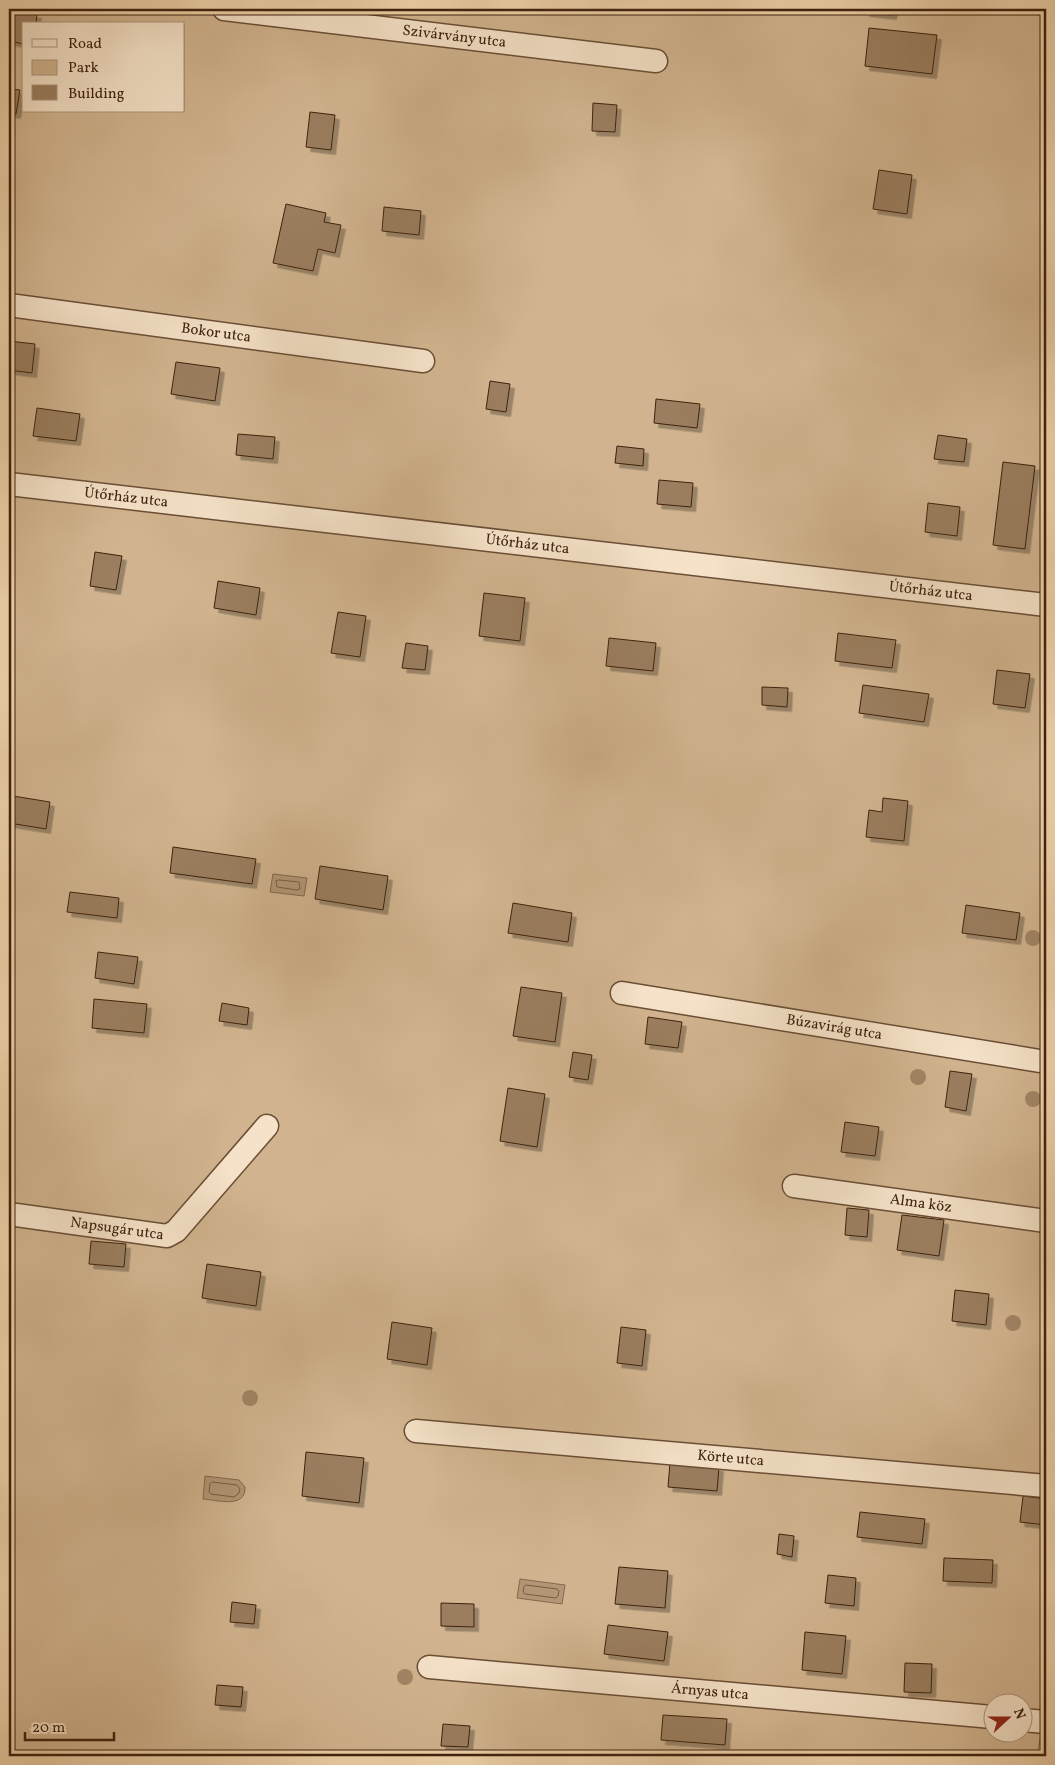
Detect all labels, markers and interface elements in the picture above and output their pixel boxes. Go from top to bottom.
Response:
street label: Szivárvány utca [401,20,507,53]
legend [22,22,185,112]
text: Road [68,34,102,55]
text: Park [68,58,99,79]
text: Building [68,84,125,105]
street label: Bokor utca [180,318,252,348]
street label: Útőrház utca [83,482,169,513]
street label: Útőrház utca [484,529,571,560]
street label: Útőrház utca [888,576,974,607]
street label: Búzavirág utca [785,1009,884,1046]
street label: Alma köz [888,1189,953,1218]
street label: Napsugár utca [69,1212,165,1246]
street label: Körte utca [697,1445,765,1472]
street label: Árnyas utca [670,1678,750,1706]
north arrow [982,1692,1032,1742]
text: N [1008,1706,1029,1722]
scale bar [25,1710,114,1742]
text: 20 m [32,1718,65,1739]

